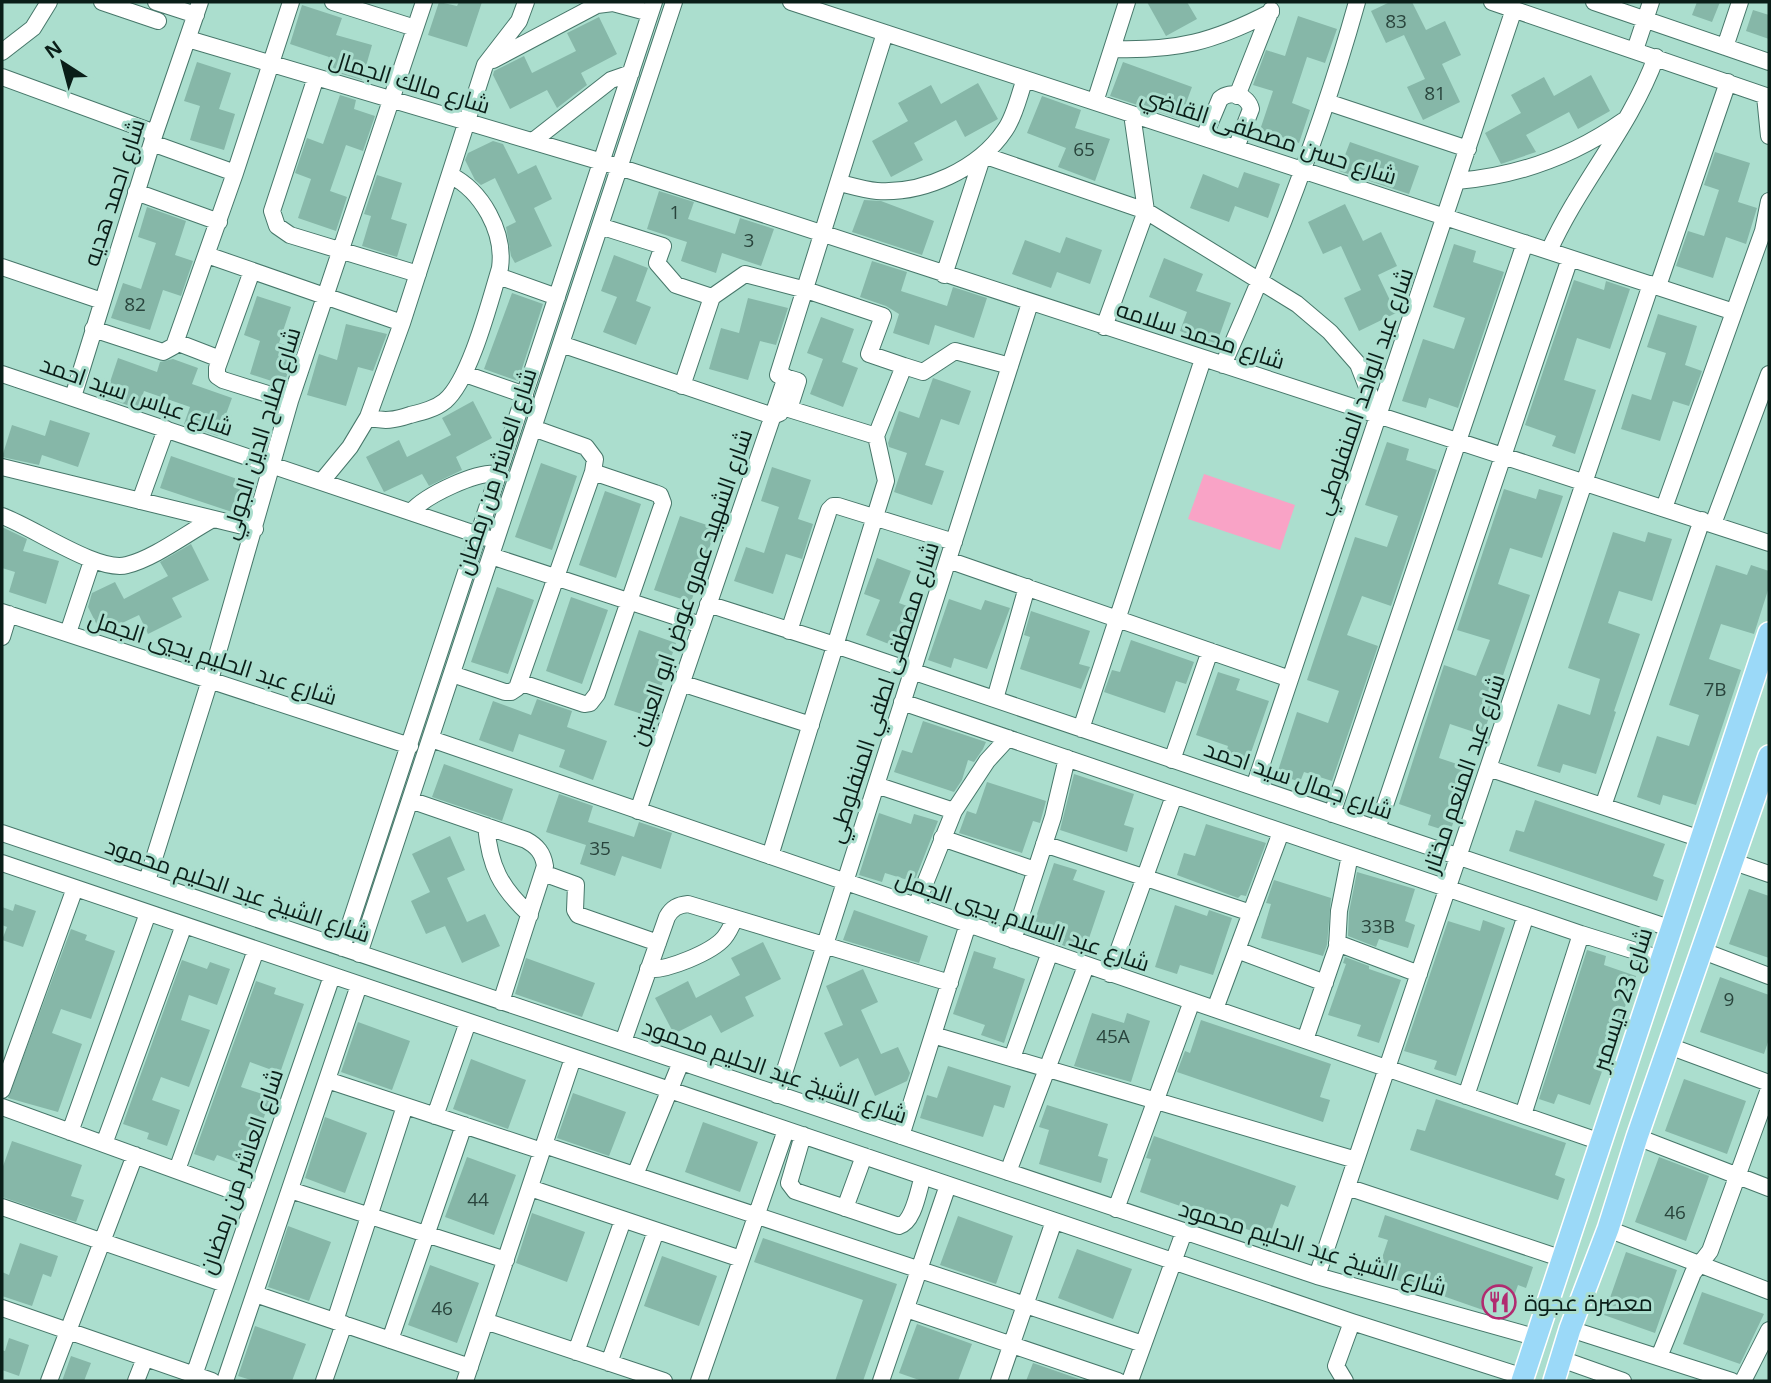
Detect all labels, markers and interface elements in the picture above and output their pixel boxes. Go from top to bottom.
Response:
house number: 83 [1385,8,1407,34]
north arrow [28,28,98,98]
text: N [39,34,67,64]
street label: شارع مالك الجمال [325,41,495,122]
street label: شارع حسن مصطفى القاضي [1136,78,1401,194]
house number: 81 [1424,80,1446,106]
street label: شارع احمد هديه [74,114,153,270]
house number: 65 [1073,136,1095,162]
house number: 1 [670,199,680,225]
house number: 3 [744,227,754,253]
street label: شارع عبد الواحد المنفلوطي [1306,263,1423,520]
house number: 82 [124,291,146,317]
street label: شارع محمد سلامه [1112,292,1289,377]
street label: شارع صلاح الدين الجولي [212,323,310,544]
street label: شارع عباس سيد احمد [36,347,238,444]
street label: شارع العاشر من رمضان [447,364,544,579]
street label: شارع الشهيد عمرو عوض ابو العينين [621,424,760,750]
street label: شارع مصطفى لطفي المنفلوطي [818,537,949,848]
street label: شارع عبد الحليم يحيي الجمل [84,602,342,713]
street label: شارع عبد المنعم مختار [1413,669,1513,879]
house number: 7B [1703,676,1727,702]
street label: شارع جمال سيد احمد [1200,732,1398,827]
street label: شارع الشيخ عبد الحليم محمود [101,829,375,950]
house number: 35 [589,835,611,861]
street label: شارع عبد السلام يحيي الجمل [891,861,1154,980]
house number: 33B [1361,913,1395,939]
street label: شارع 23 ديسمبر [1582,923,1660,1077]
house number: 9 [1724,986,1734,1012]
street label: شارع الشيخ عبد الحليم محمود [638,1010,912,1131]
house number: 45A [1096,1023,1130,1049]
street label: شارع العاشر من رمضان [190,1064,291,1278]
house number: 44 [467,1186,489,1212]
street label: شارع الشيخ عبد الحليم محمود [1175,1191,1451,1304]
house number: 46 [1664,1199,1686,1225]
restaurant icon: معصرة عجوة [1480,1283,1518,1321]
place label: معصرة عجوة [1524,1286,1653,1318]
house number: 46 [431,1295,453,1321]

